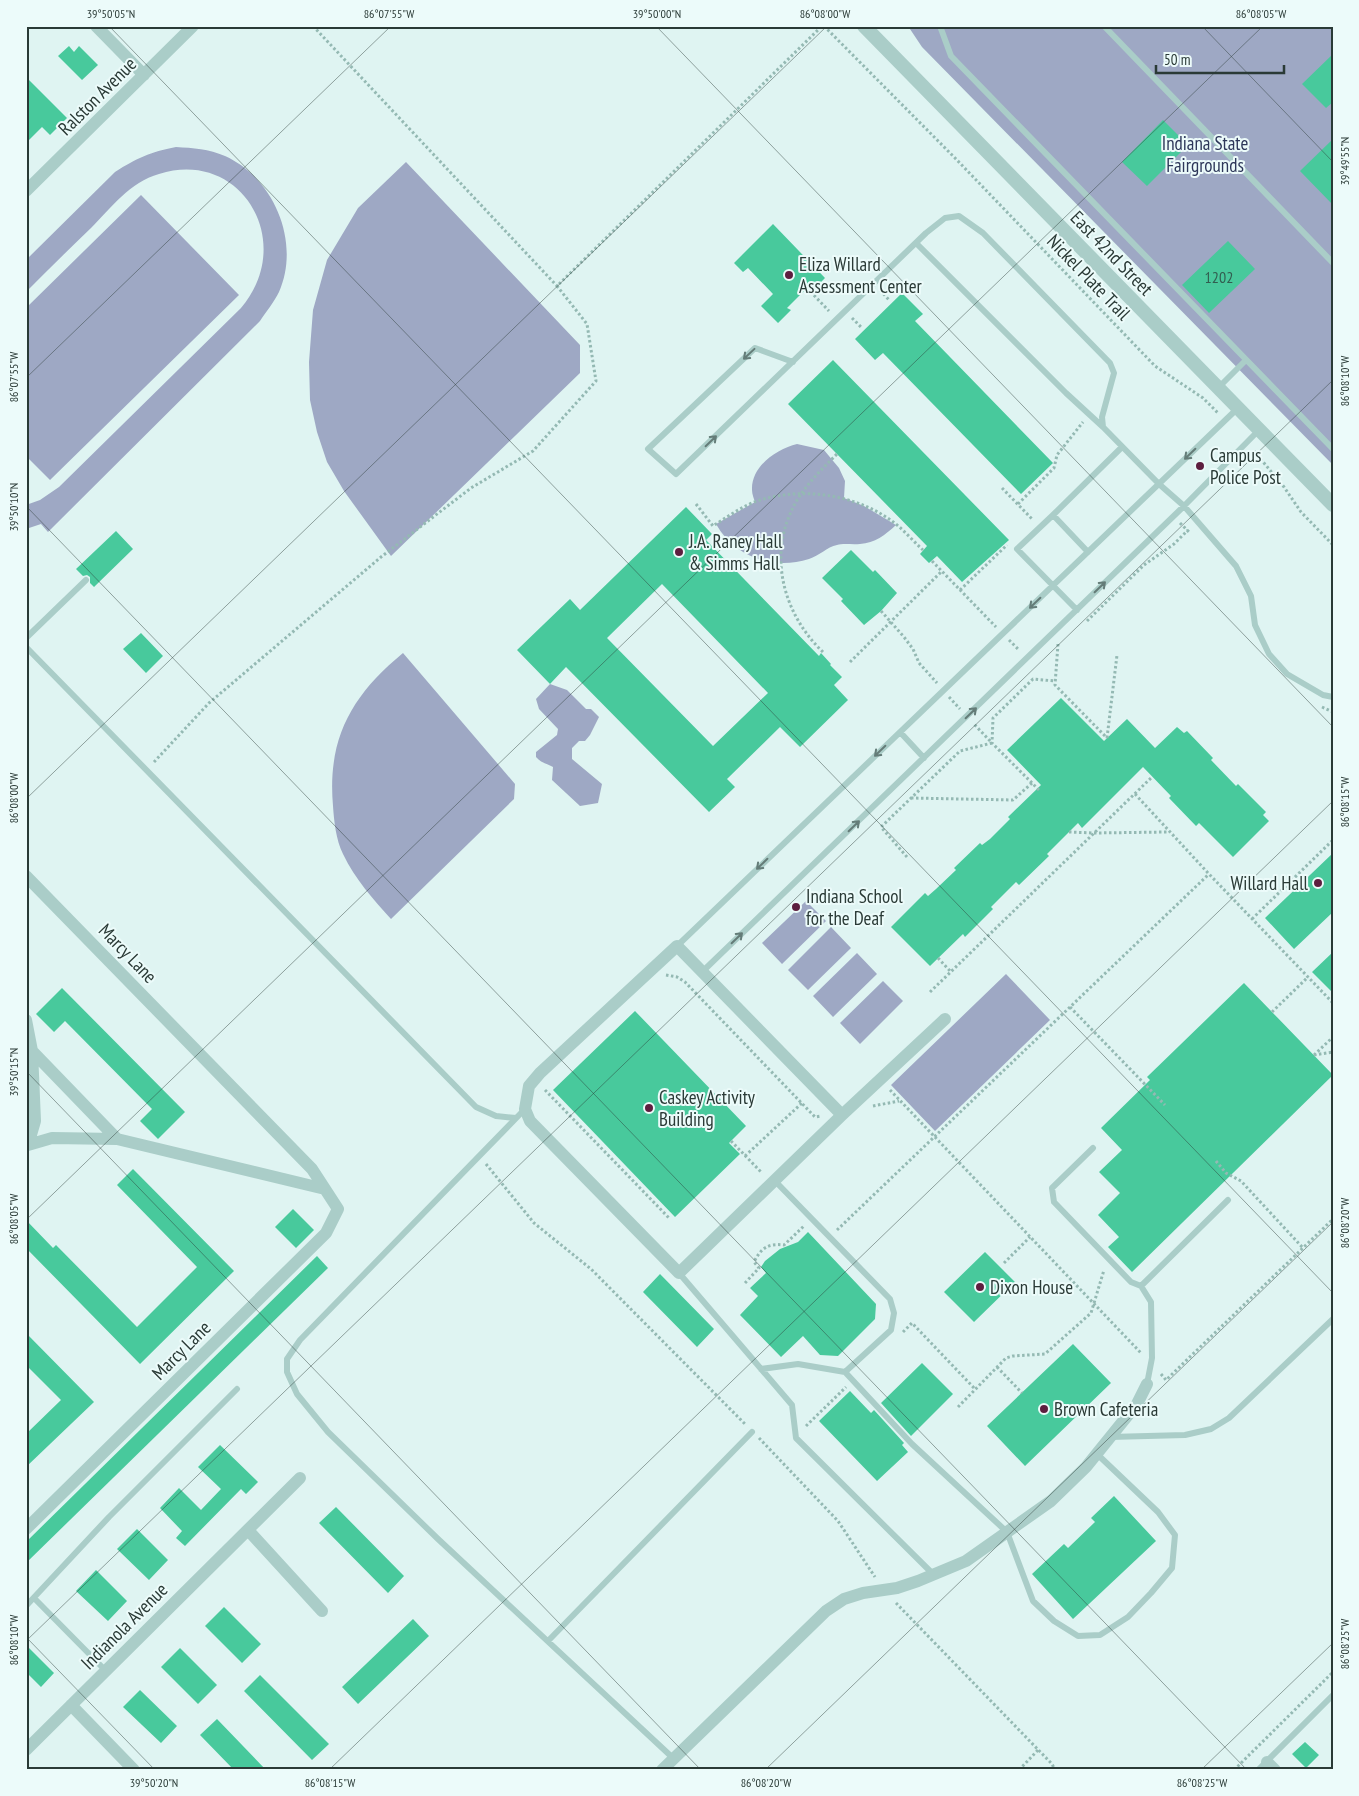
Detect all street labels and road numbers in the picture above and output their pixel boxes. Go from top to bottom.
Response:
street label: Ralston Avenue [53,52,141,140]
street label: East 42nd Street [1066,206,1159,301]
street label: Nickel Plate Trail [1042,229,1136,325]
street label: Marcy Lane [94,918,162,988]
street label: Marcy Lane [147,1315,216,1384]
street label: Indianola Avenue [76,1578,172,1674]

